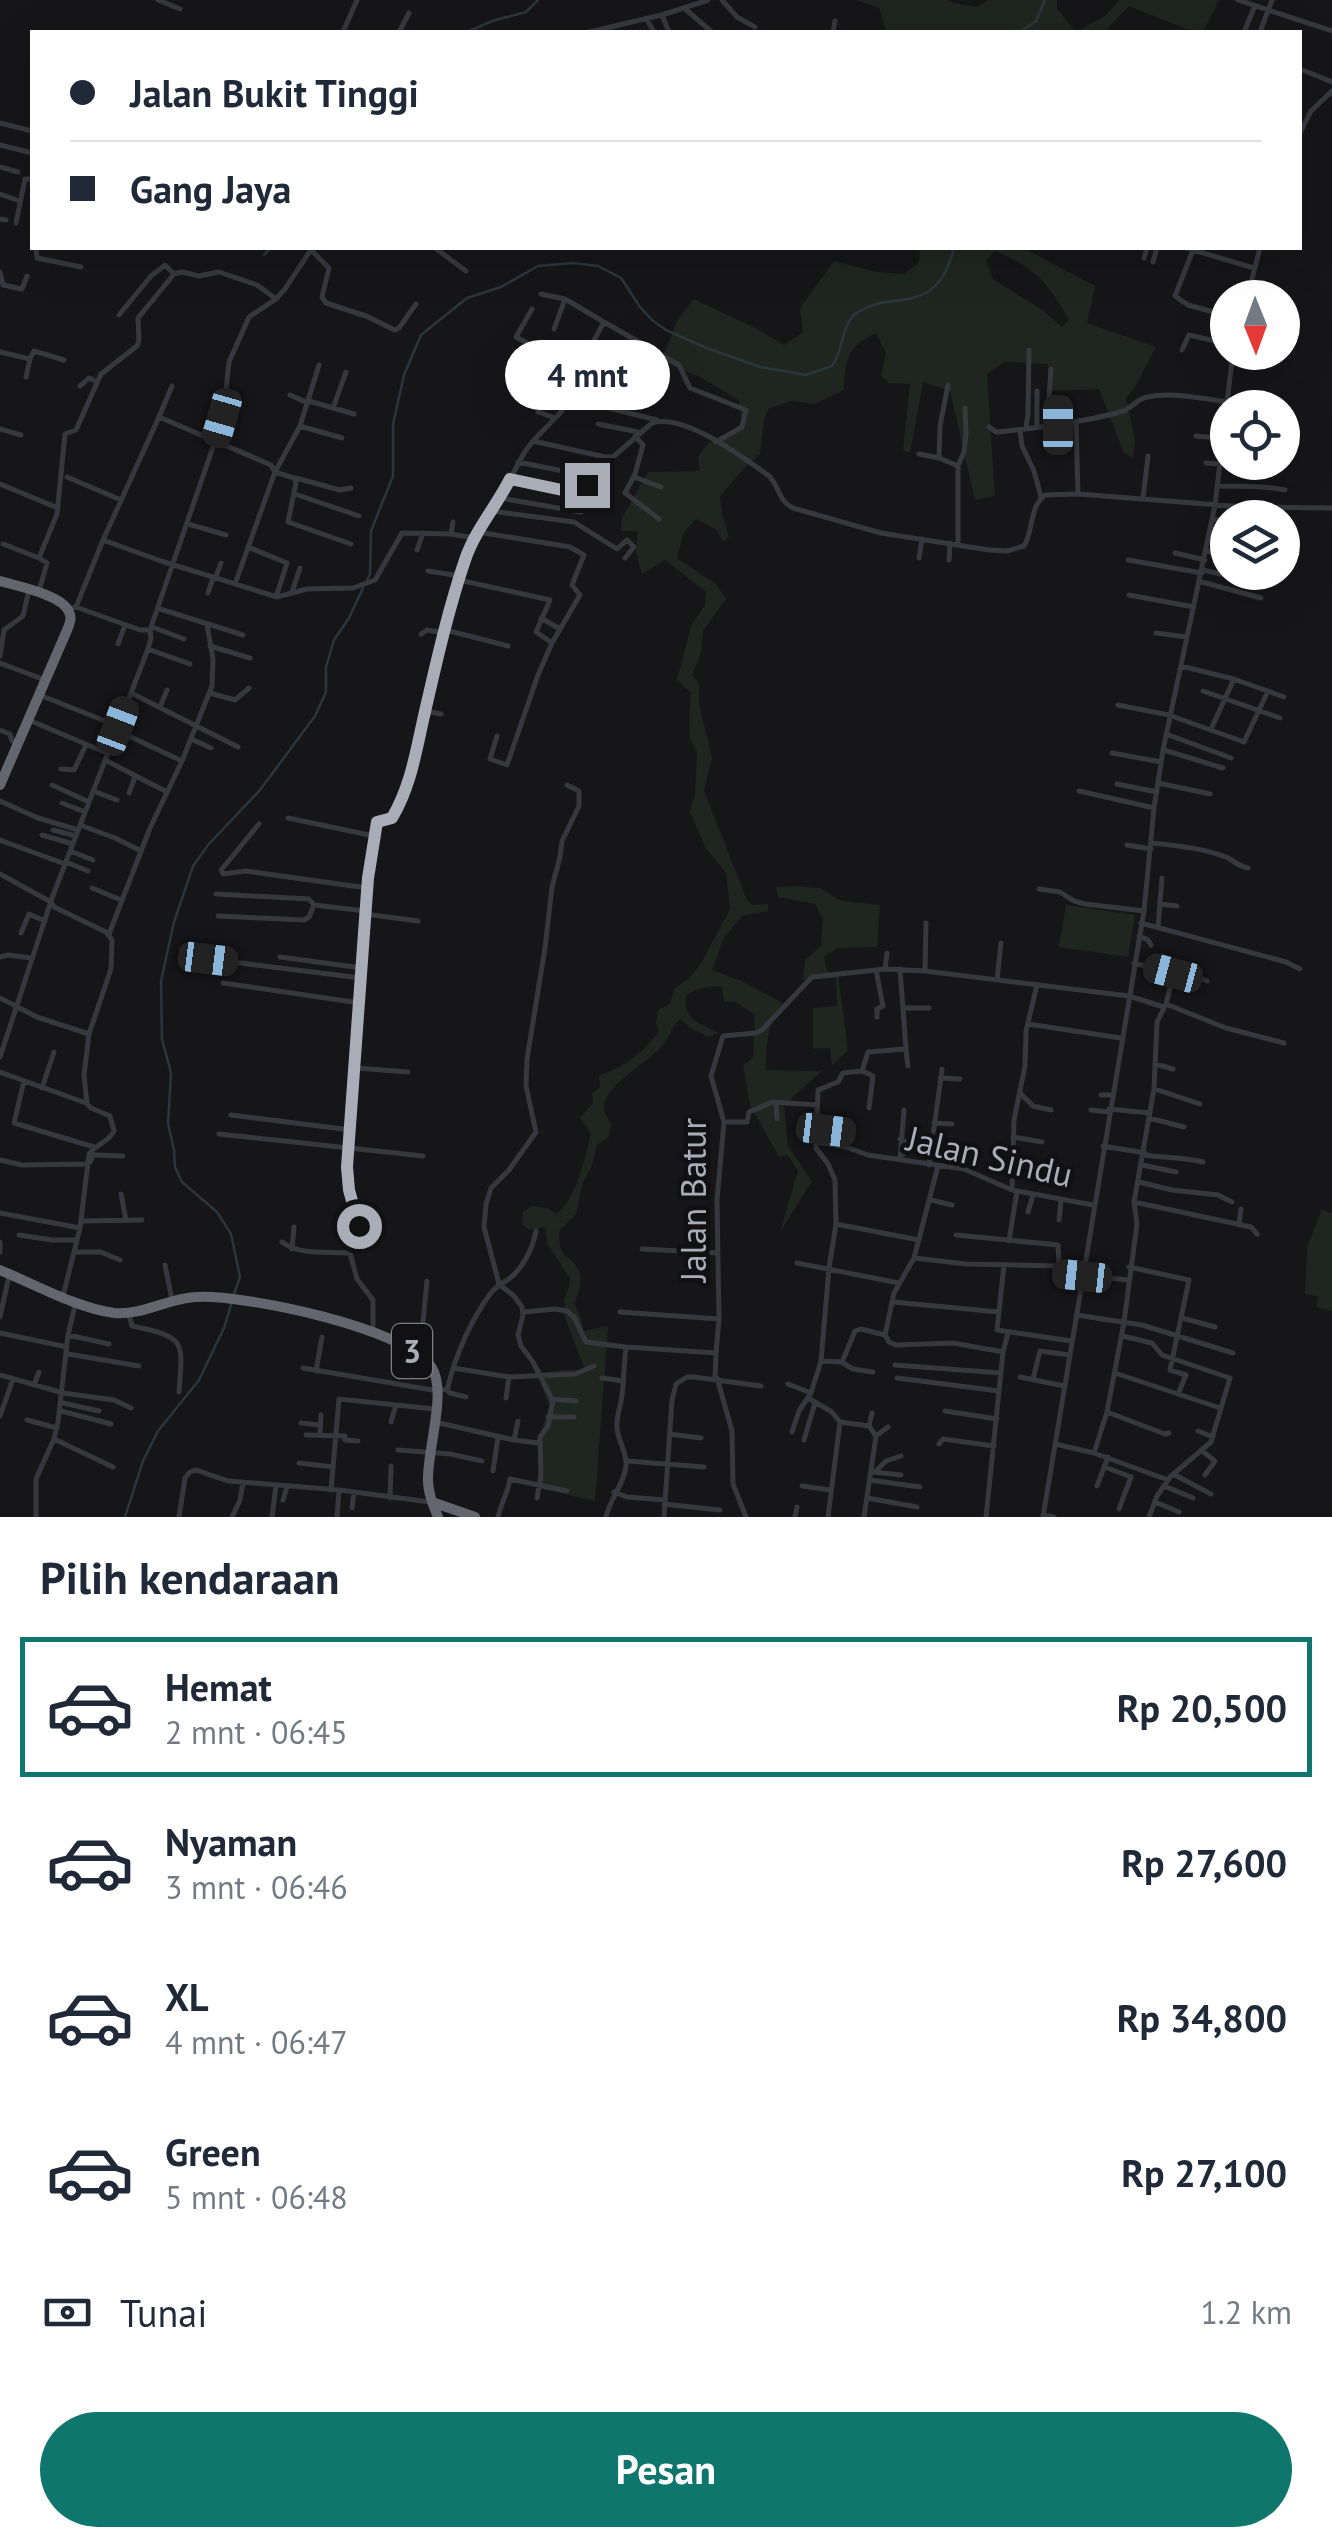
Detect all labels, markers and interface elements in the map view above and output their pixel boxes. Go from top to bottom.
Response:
text: Jalan Bukit Tinggi [130,68,419,117]
text: Gang Jaya [130,164,291,213]
north arrow [1210,280,1300,370]
map controls [1210,280,1300,590]
callout: 4 mnt [504,340,670,410]
text: 4 mnt [547,354,628,396]
car [199,385,245,451]
button: locate [1210,390,1300,480]
car [1043,395,1073,455]
route end [565,463,610,508]
button: layers [1210,500,1300,590]
car [93,693,143,759]
car [176,940,240,978]
car [1140,951,1206,995]
car [794,1111,858,1149]
street label: Jalan Sindu [901,1114,1077,1197]
street label: Jalan Batur [670,1118,716,1284]
route start [337,1204,382,1249]
car [1051,1258,1113,1294]
road number: 3 [392,1324,432,1378]
text: Pilih kendaraan [40,1548,340,1606]
icon: car [45,1662,135,1752]
text: Hemat [165,1662,272,1711]
text: Rp 20,500 [1117,1683,1287,1732]
text: 2 mnt · 06:45 [165,1711,348,1753]
icon: car [45,1817,135,1907]
text: Nyaman [165,1817,297,1866]
text: Rp 27,600 [1121,1838,1287,1887]
text: 3 mnt · 06:46 [165,1866,348,1908]
icon: car [45,1972,135,2062]
text: XL [165,1972,209,2021]
text: Rp 34,800 [1117,1993,1287,2042]
text: 4 mnt · 06:47 [165,2021,348,2063]
icon: car [45,2127,135,2217]
text: Green [165,2127,261,2176]
text: Rp 27,100 [1121,2148,1287,2197]
text: 5 mnt · 06:48 [165,2176,348,2218]
icon: cash [40,2285,95,2340]
text: Tunai [120,2288,207,2337]
text: 1.2 km [1200,2291,1292,2333]
button: Pesan [40,2412,1292,2527]

